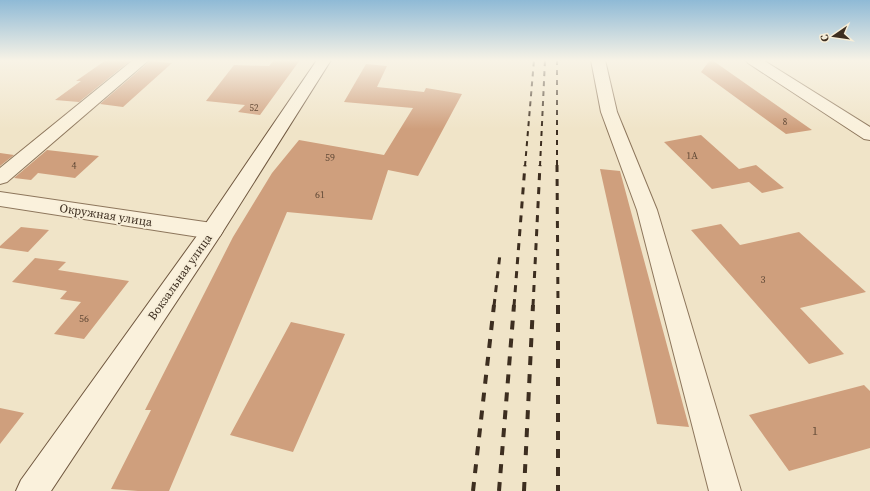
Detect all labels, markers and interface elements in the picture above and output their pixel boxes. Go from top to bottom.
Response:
north arrow [814,16,854,56]
text: С [817,33,833,43]
house number: 52 [249,102,259,114]
house number: 8 [783,116,788,128]
house number: 1А [686,149,698,162]
house number: 59 [325,151,335,164]
house number: 4 [72,159,77,172]
house number: 61 [315,188,325,201]
street label: Окружная улица [58,200,154,230]
street label: Вокзальная улица [144,230,216,323]
house number: 3 [761,273,766,286]
house number: 56 [79,312,89,325]
house number: 1 [812,423,818,439]

